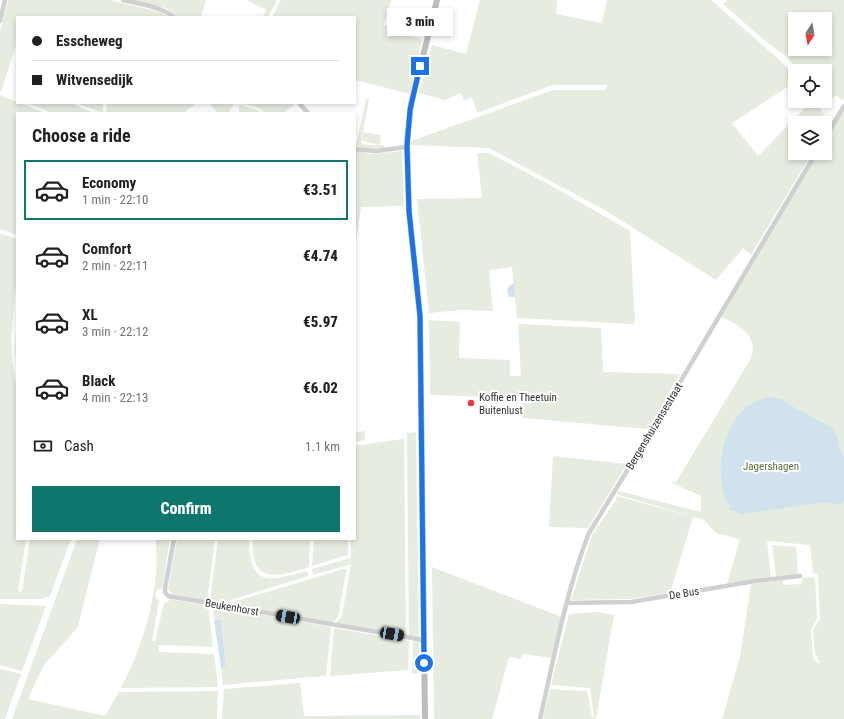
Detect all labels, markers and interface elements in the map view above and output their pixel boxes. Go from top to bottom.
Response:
callout: 3 min [387,8,453,36]
north arrow [788,12,832,56]
map controls [788,12,832,160]
text: 3 min [406,14,434,29]
text: Esscheweg [56,32,123,50]
route end [411,57,429,75]
button: locate [788,64,832,108]
text: Witvensedijk [56,71,133,89]
button: layers [788,116,832,160]
text: Choose a ride [32,125,131,146]
icon: car [34,172,70,208]
text: Economy [82,174,136,192]
text: €3.51 [303,181,338,199]
text: 1 min · 22:10 [82,192,148,207]
icon: car [34,238,70,274]
text: Comfort [82,240,131,258]
text: €4.74 [303,247,338,265]
text: 2 min · 22:11 [82,258,148,273]
icon: car [34,304,70,340]
text: XL [82,306,98,324]
text: €5.97 [303,313,338,331]
text: 3 min · 22:12 [82,324,148,339]
icon: car [34,370,70,406]
text: Black [82,372,115,390]
text: €6.02 [303,379,338,397]
street label: Bergenshuizensestraat [623,380,686,472]
text: 4 min · 22:13 [82,390,148,405]
place label: Koffie en Theetuin Buitenlust [479,391,557,417]
marker: Koffie en Theetuin Buitenlust [466,398,476,408]
icon: cash [32,435,54,457]
text: Cash [64,437,94,455]
text: 1.1 km [305,439,340,454]
park label: Jagershagen [743,460,799,473]
button: Confirm [32,486,340,532]
street label: De Bus [668,584,700,603]
street label: Beukenhorst [204,596,260,619]
car [275,609,301,625]
car [379,626,405,642]
route start [415,654,433,672]

